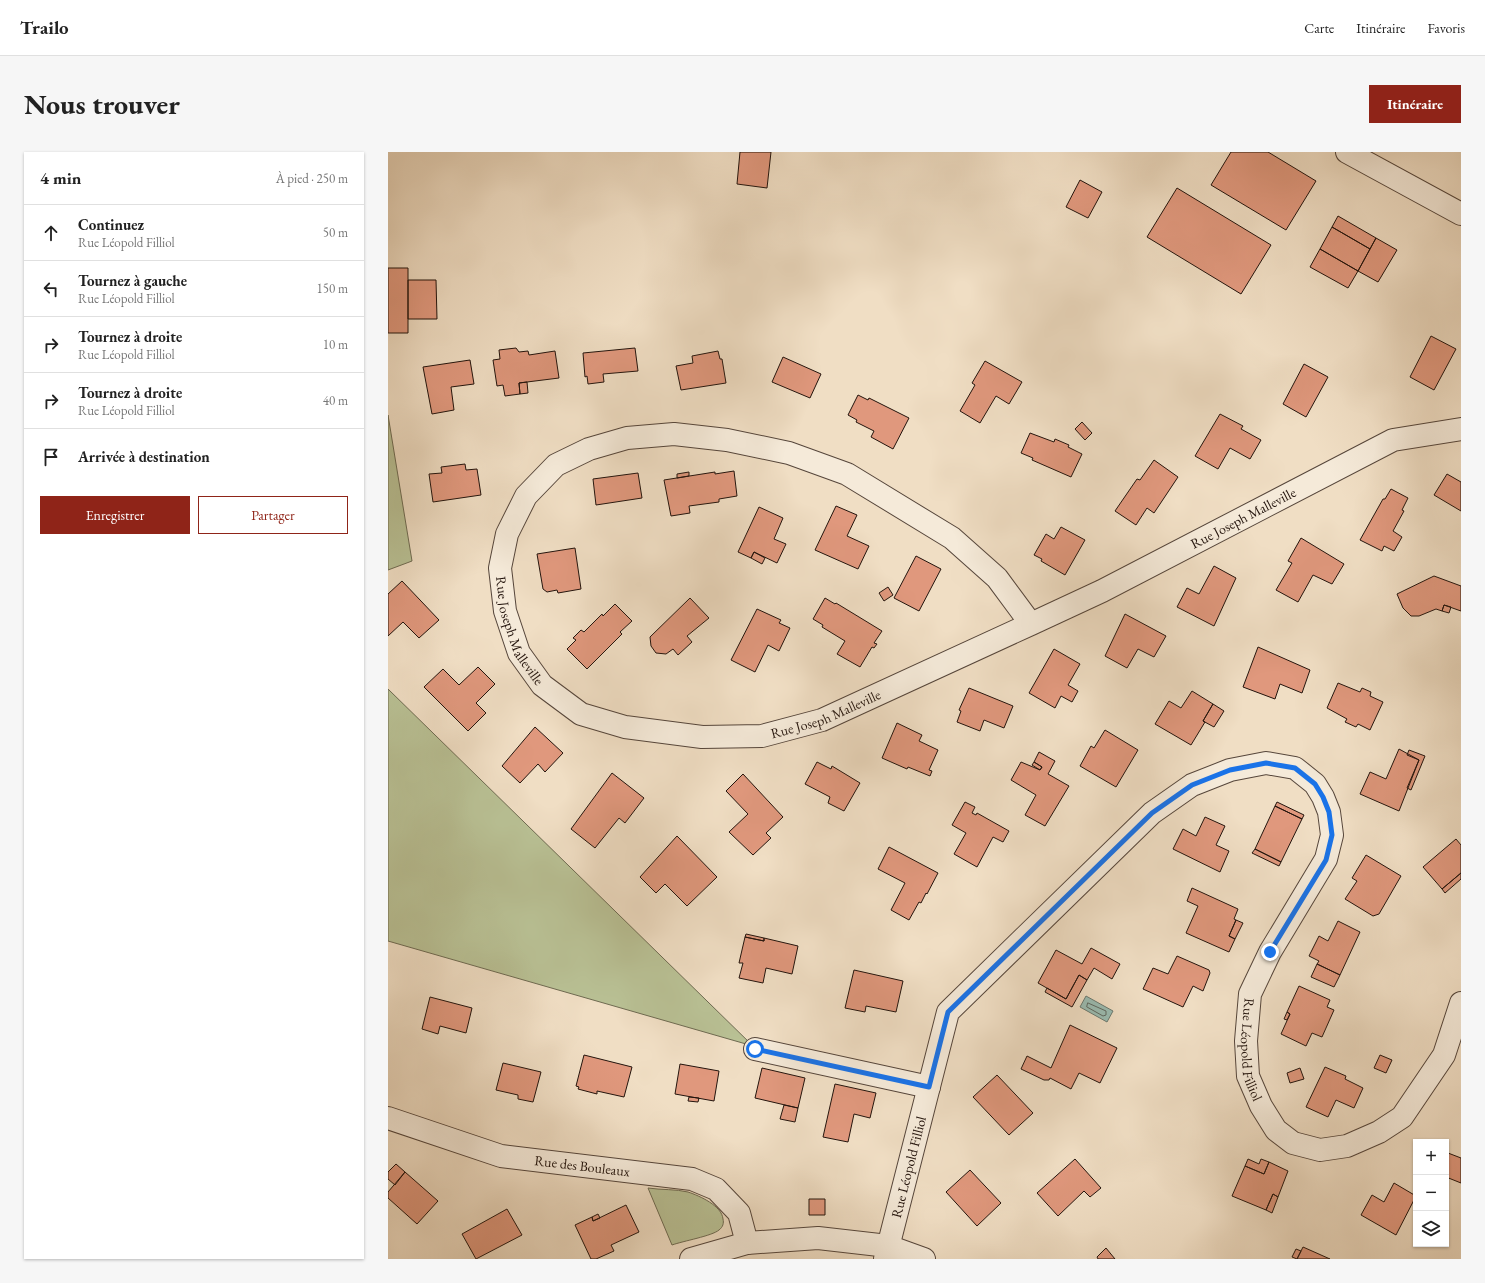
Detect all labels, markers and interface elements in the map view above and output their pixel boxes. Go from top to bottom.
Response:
text: Trailo [20,15,69,40]
text: Carte [1304,19,1334,37]
text: Itinéraire [1356,19,1406,37]
text: Favoris [1428,19,1465,37]
button: Itinéraire [1369,85,1461,123]
text: Nous trouver [24,86,180,122]
text: 4 min [40,167,81,189]
text: À pied · 250 m [276,170,348,187]
text: Continuez [78,215,144,234]
icon: ahead [40,222,62,244]
text: 50 m [323,224,348,241]
text: Rue Léopold Filliol [78,234,175,251]
text: Tournez à gauche [78,271,187,290]
icon: left [40,278,62,300]
text: 150 m [317,280,348,297]
text: Rue Léopold Filliol [78,290,175,307]
text: Tournez à droite [78,327,182,346]
icon: right [40,334,62,356]
text: 10 m [323,336,348,353]
text: Rue Léopold Filliol [78,346,175,363]
text: Tournez à droite [78,383,182,402]
icon: right [40,390,62,412]
text: 40 m [323,392,348,409]
text: Rue Léopold Filliol [78,402,175,419]
icon: arrive [40,446,62,468]
text: Arrivée à destination [78,447,210,466]
street label: Rue Joseph Malleville [1187,483,1299,553]
button: Enregistrer [40,496,190,534]
button: Partager [198,496,348,534]
street label: Rue Joseph Malleville [492,575,548,689]
street label: Rue Joseph Malleville [769,685,884,742]
route end [1261,943,1279,961]
street label: Rue Léopold Filliol [1237,997,1267,1104]
route start [746,1040,764,1058]
street label: Rue Léopold Filliol [887,1114,930,1220]
map controls [1413,1139,1449,1247]
button: + [1413,1139,1449,1175]
street label: Rue des Bouleaux [533,1151,631,1180]
button: − [1413,1175,1449,1211]
button: layers [1413,1211,1449,1247]

